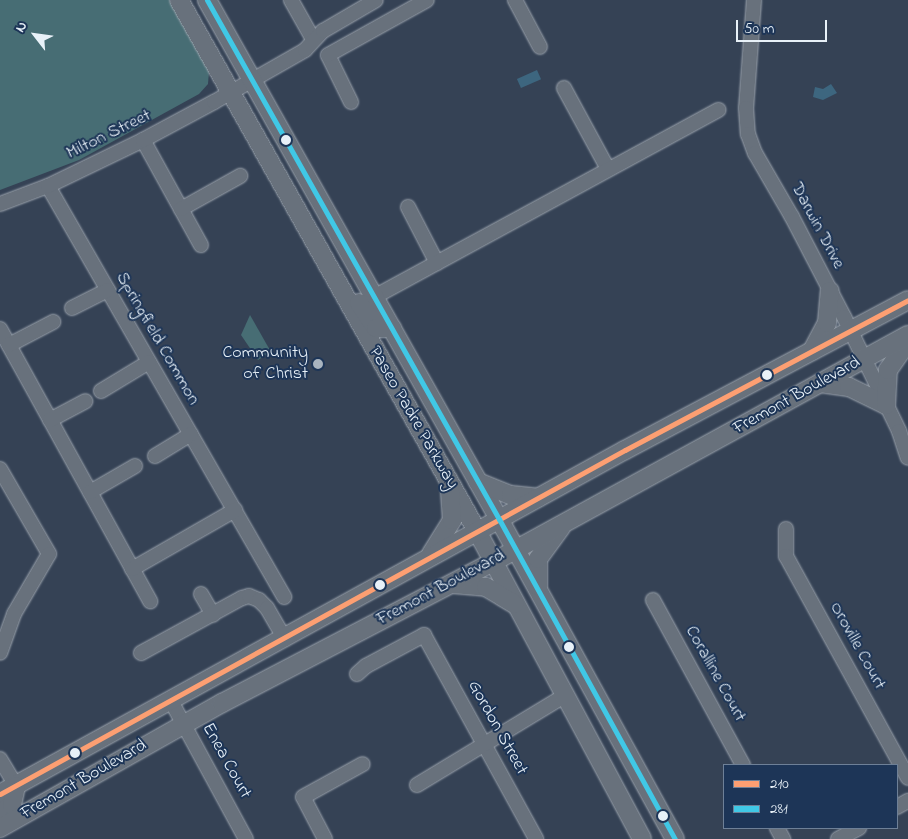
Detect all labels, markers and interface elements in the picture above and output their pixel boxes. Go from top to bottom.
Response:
north arrow [10,10,60,60]
scale bar [738,10,829,42]
text: N [10,18,33,37]
text: 50 m [744,18,774,40]
street label: Milton Street [63,105,155,165]
unlabelled marker [281,135,291,145]
street label: Darwin Drive [785,179,849,273]
street label: Springfield Common [110,269,204,409]
place label: Community of Christ [222,343,308,386]
street label: Paseo Padre Parkway [363,343,463,493]
street label: Fremont Boulevard [730,352,864,440]
marker: Community of Christ [312,358,324,370]
unlabelled marker [762,370,772,380]
street label: Fremont Boulevard [373,545,509,631]
unlabelled marker [375,580,385,590]
street label: Oroville Court [824,598,890,694]
street label: Coralline Court [680,622,750,726]
unlabelled marker [564,642,574,652]
street label: Gordon Street [462,677,532,779]
street label: Enea Court [196,719,256,803]
street label: Fremont Boulevard [17,735,151,825]
unlabelled marker [70,748,80,758]
legend [723,764,898,829]
text: 210 [770,773,789,795]
text: 281 [770,798,788,820]
unlabelled marker [658,811,668,821]

